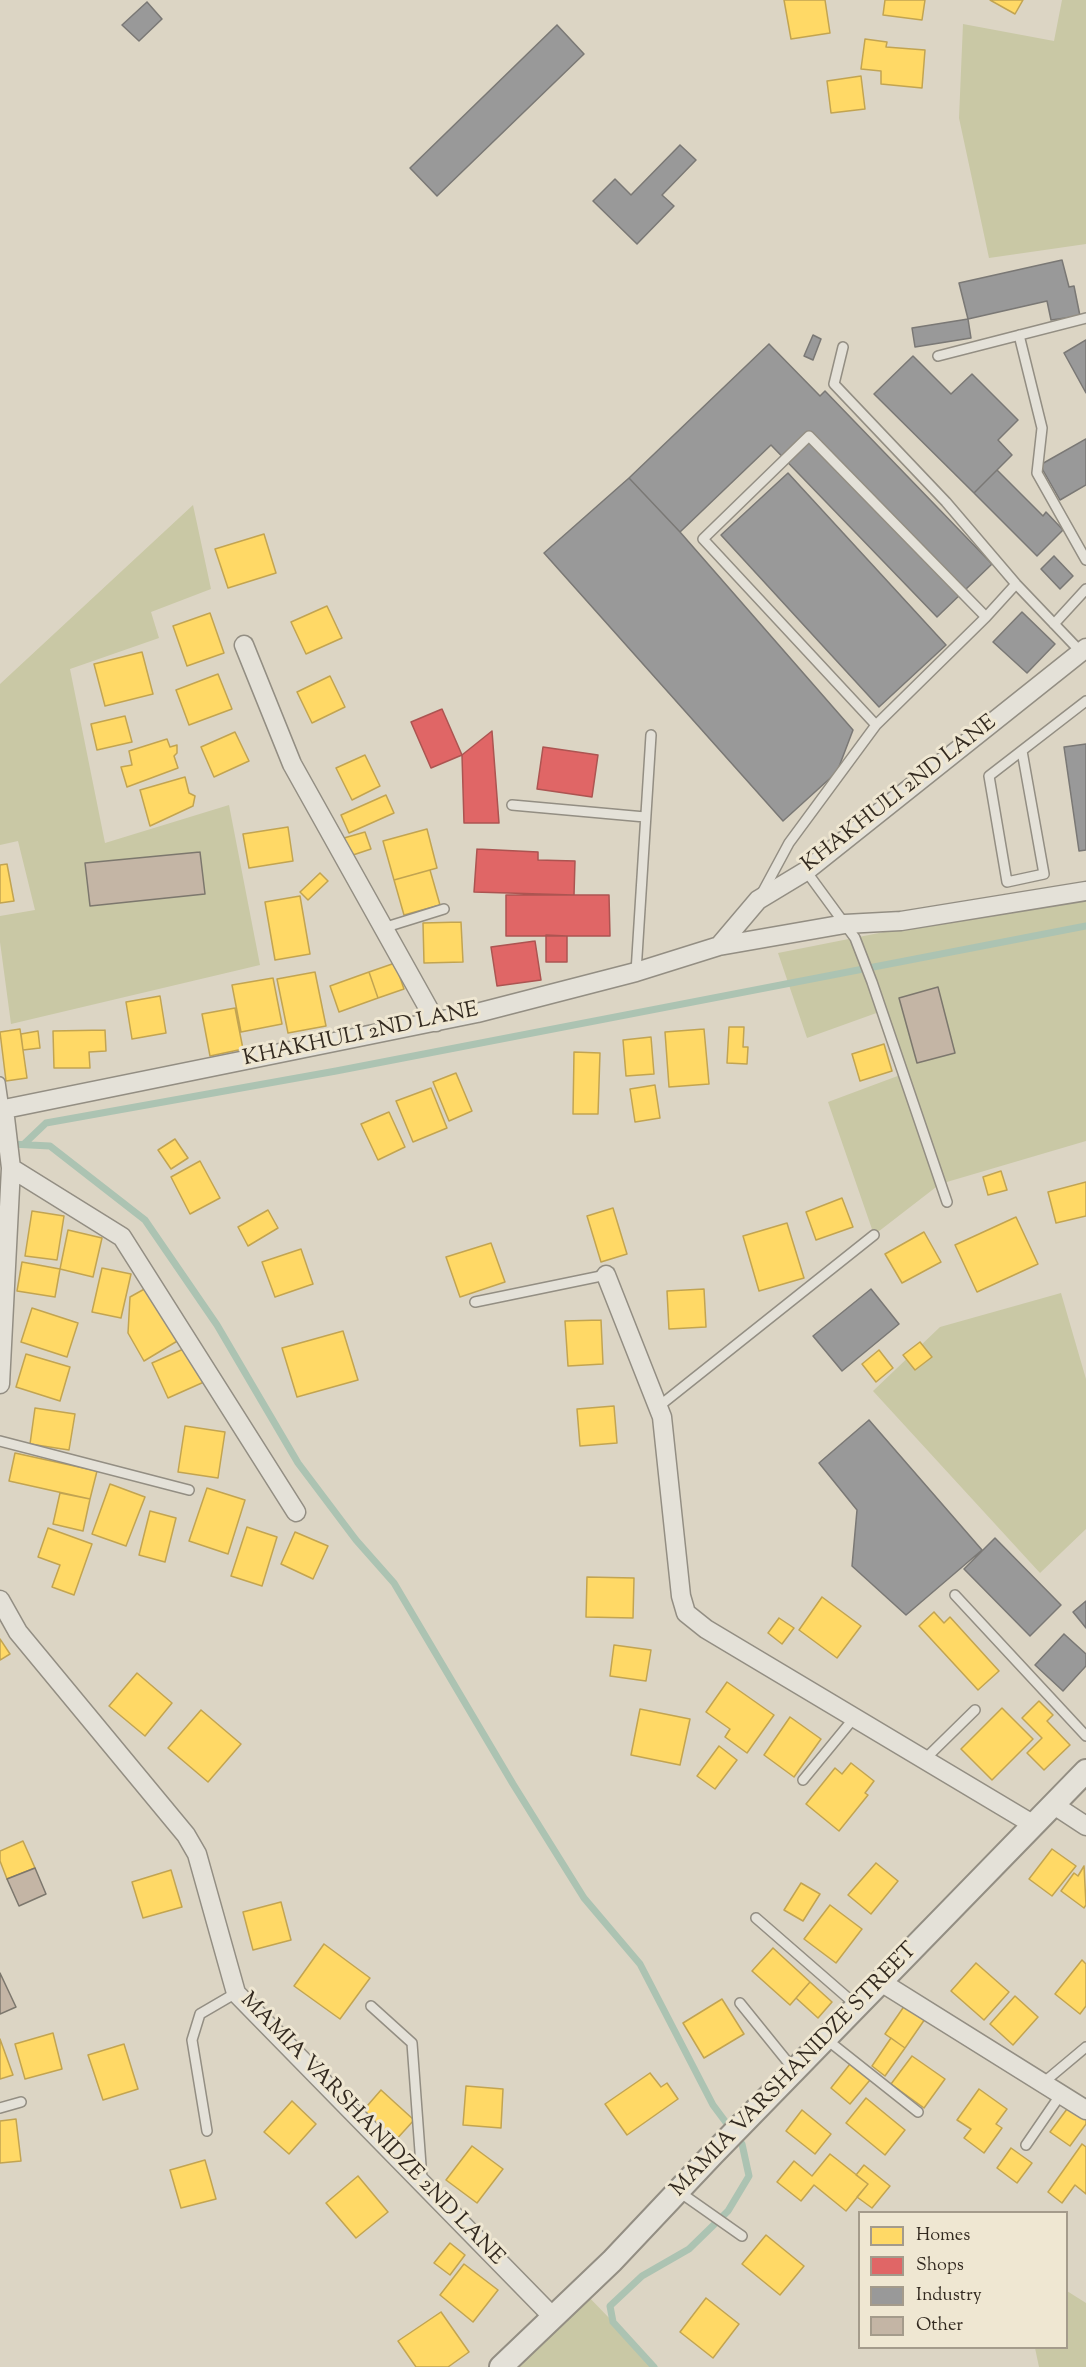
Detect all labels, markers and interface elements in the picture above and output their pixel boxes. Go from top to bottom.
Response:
street label: KHAKHULI 2ND LANE [797,711,1003,879]
street label: KHAKHULI 2ND LANE [241,998,481,1074]
street label: MAMIA VARSHANIDZE STREET [666,1938,924,2204]
street label: MAMIA VARSHANIDZE 2ND LANE [233,1988,509,2272]
legend [858,2211,1068,2349]
text: Homes [916,2223,970,2249]
text: Shops [916,2253,964,2279]
text: Industry [916,2283,982,2309]
text: Other [916,2313,963,2339]

